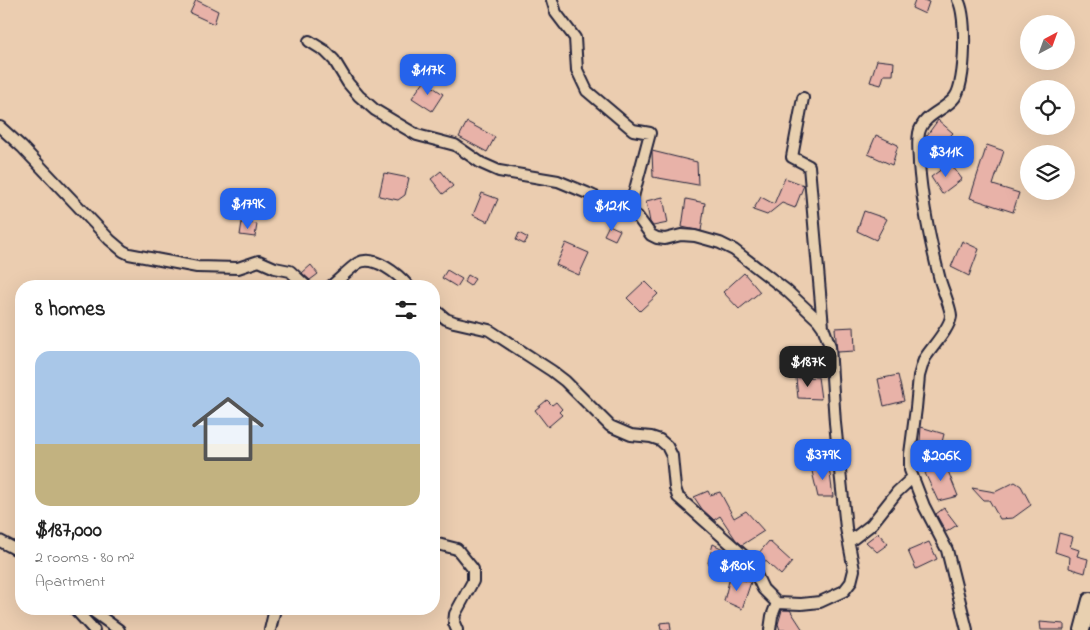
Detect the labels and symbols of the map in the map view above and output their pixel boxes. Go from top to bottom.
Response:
north arrow [1020,15,1075,70]
pin: $117K [393,54,463,96]
pin: $311K [911,136,981,178]
pin: $179K [213,188,283,230]
pin: $121K [577,190,647,232]
pin: $187K [773,346,843,388]
pin: $379K [788,438,858,481]
pin: $206K [906,440,976,482]
pin: $180K [702,550,772,592]

